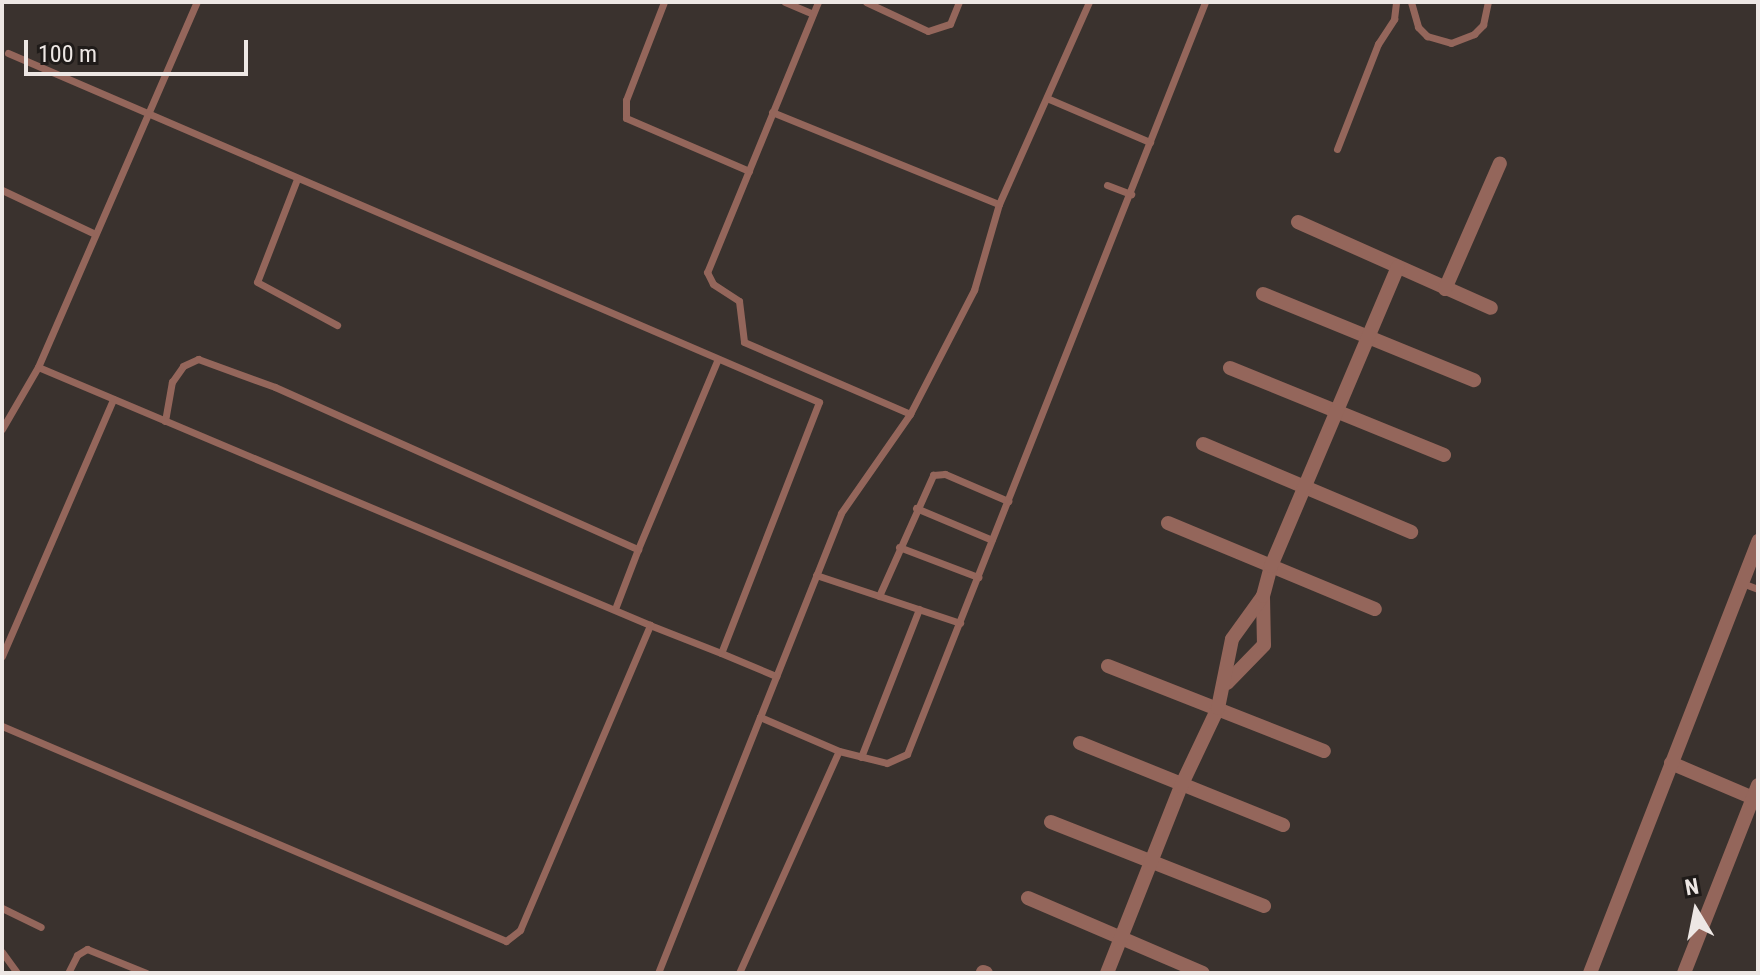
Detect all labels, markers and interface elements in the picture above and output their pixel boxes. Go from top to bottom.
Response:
scale bar [28,24,252,74]
text: 100 m [38,40,97,68]
north arrow [1656,871,1736,951]
text: N [1683,873,1701,900]

